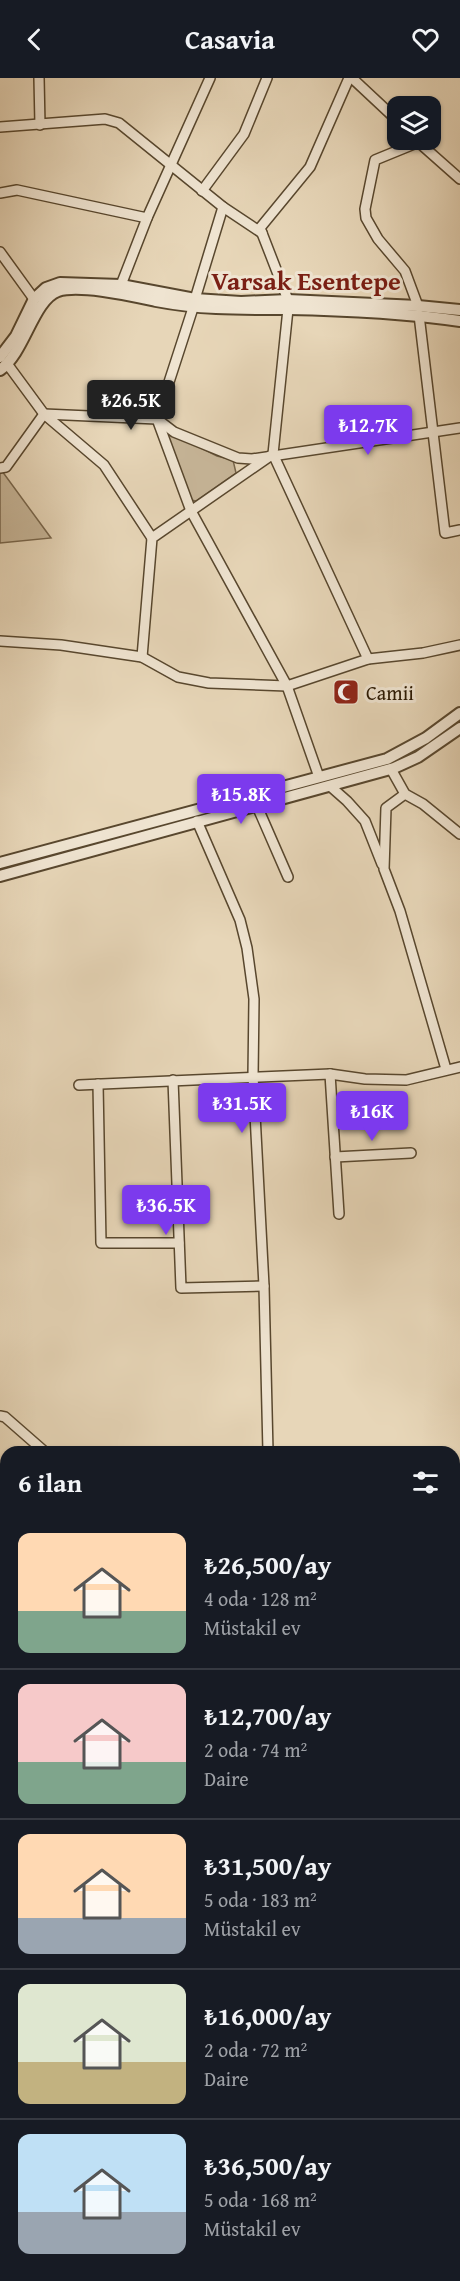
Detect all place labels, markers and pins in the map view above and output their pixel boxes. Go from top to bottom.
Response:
pin: ₺26.5K [82,380,180,431]
pin: ₺12.7K [319,405,417,456]
mosque icon: Camii [331,677,361,707]
place label: Camii [366,678,414,707]
pin: ₺15.8K [192,774,290,825]
pin: ₺31.5K [193,1083,291,1134]
pin: ₺16K [336,1091,408,1142]
pin: ₺36.5K [117,1185,215,1236]

